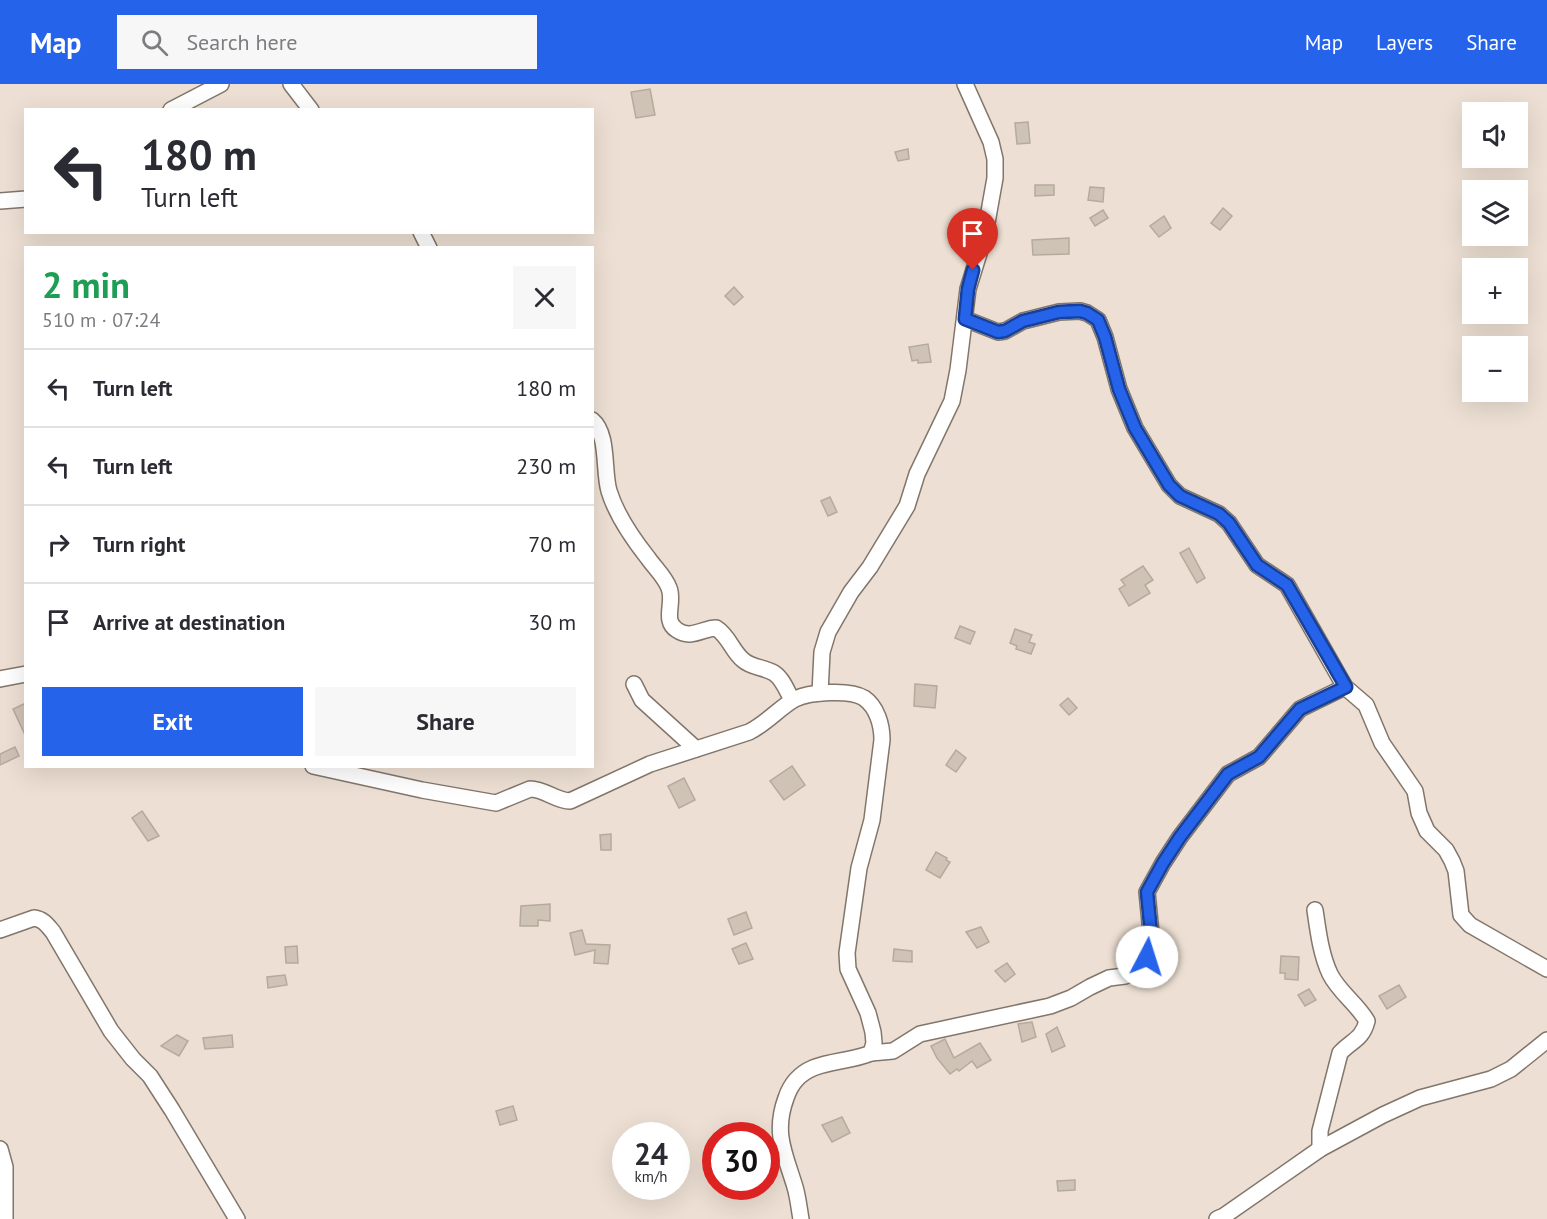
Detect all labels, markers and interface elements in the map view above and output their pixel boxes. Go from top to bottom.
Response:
search box [117,15,537,69]
text: Map [30,24,81,61]
icon: search [138,26,171,59]
text: Search here [186,28,297,56]
text: Map [1305,29,1343,56]
text: Layers [1376,29,1433,56]
text: Share [1466,29,1517,56]
map controls [1462,102,1528,402]
button: sound [1462,102,1528,168]
text: 180 m [141,127,257,182]
icon: left [42,132,120,210]
text: Turn left [141,180,238,214]
button: layers [1462,180,1528,246]
pin [947,208,998,270]
icon: arrive [956,217,989,250]
button: + [1462,258,1528,324]
text: 2 min [42,261,130,308]
button: close [513,266,576,329]
text: 510 m · 07:24 [42,307,160,333]
button: − [1462,336,1528,402]
icon: left [42,372,75,405]
text: Turn left [93,374,173,402]
text: 180 m [516,374,576,402]
icon: left [42,450,75,483]
text: Turn left [93,452,173,480]
text: 230 m [516,452,576,480]
icon: right [42,528,75,561]
text: Turn right [93,530,185,558]
text: 70 m [528,530,576,558]
icon: arrive [42,606,75,639]
text: Arrive at destination [93,608,285,636]
text: 30 m [528,608,576,636]
button: Exit [42,687,303,756]
button: Share [315,687,576,756]
position arrow [1115,925,1179,989]
speed limit sign: 30 [702,1122,780,1200]
text: 24 [634,1134,668,1173]
text: km/h [635,1167,667,1186]

